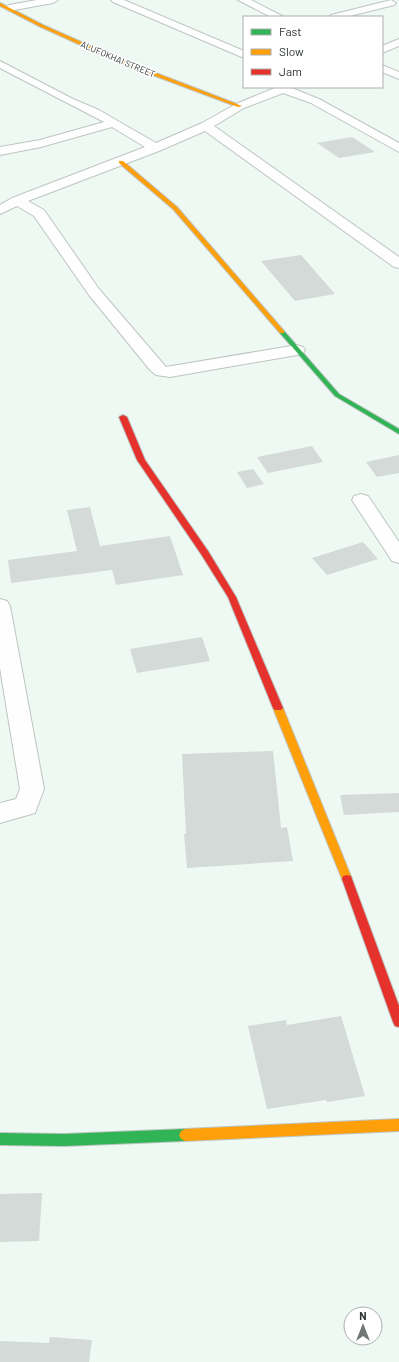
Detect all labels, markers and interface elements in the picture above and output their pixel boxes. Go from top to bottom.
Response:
legend [243,16,383,88]
text: Fast [279,24,302,38]
street label: ALUFOKHAI STREET [79,38,157,80]
text: Slow [279,44,304,58]
text: Jam [279,64,302,78]
north arrow [343,1306,383,1346]
text: N [359,1309,367,1322]

